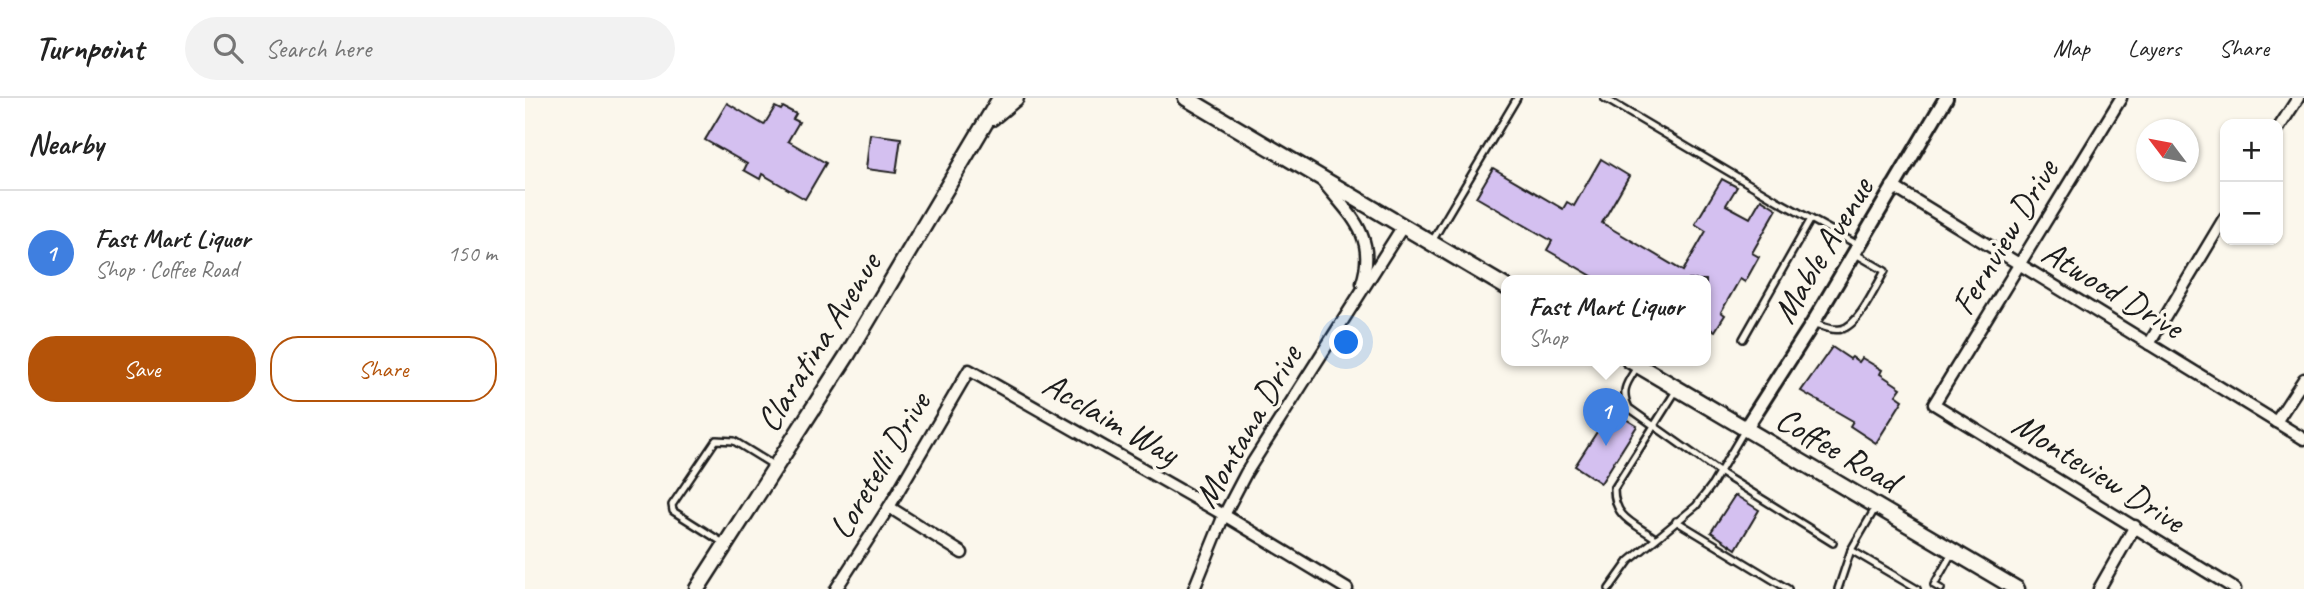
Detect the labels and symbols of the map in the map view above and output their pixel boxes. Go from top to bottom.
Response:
north arrow [2136,119,2199,182]
street label: Fernview Drive [1940,149,2070,323]
street label: Mable Avenue [1761,167,1885,331]
street label: Atwood Drive [2034,230,2194,350]
street label: Claratina Avenue [746,242,893,440]
your location [1329,325,1363,359]
street label: Montana Drive [1183,335,1313,516]
street label: Acclaim Way [1035,362,1189,476]
street label: Loretelli Drive [818,381,942,547]
pin: 1 [1583,388,1629,446]
street label: Coffee Road [1768,396,1912,505]
street label: Monteview Drive [2004,402,2195,544]

